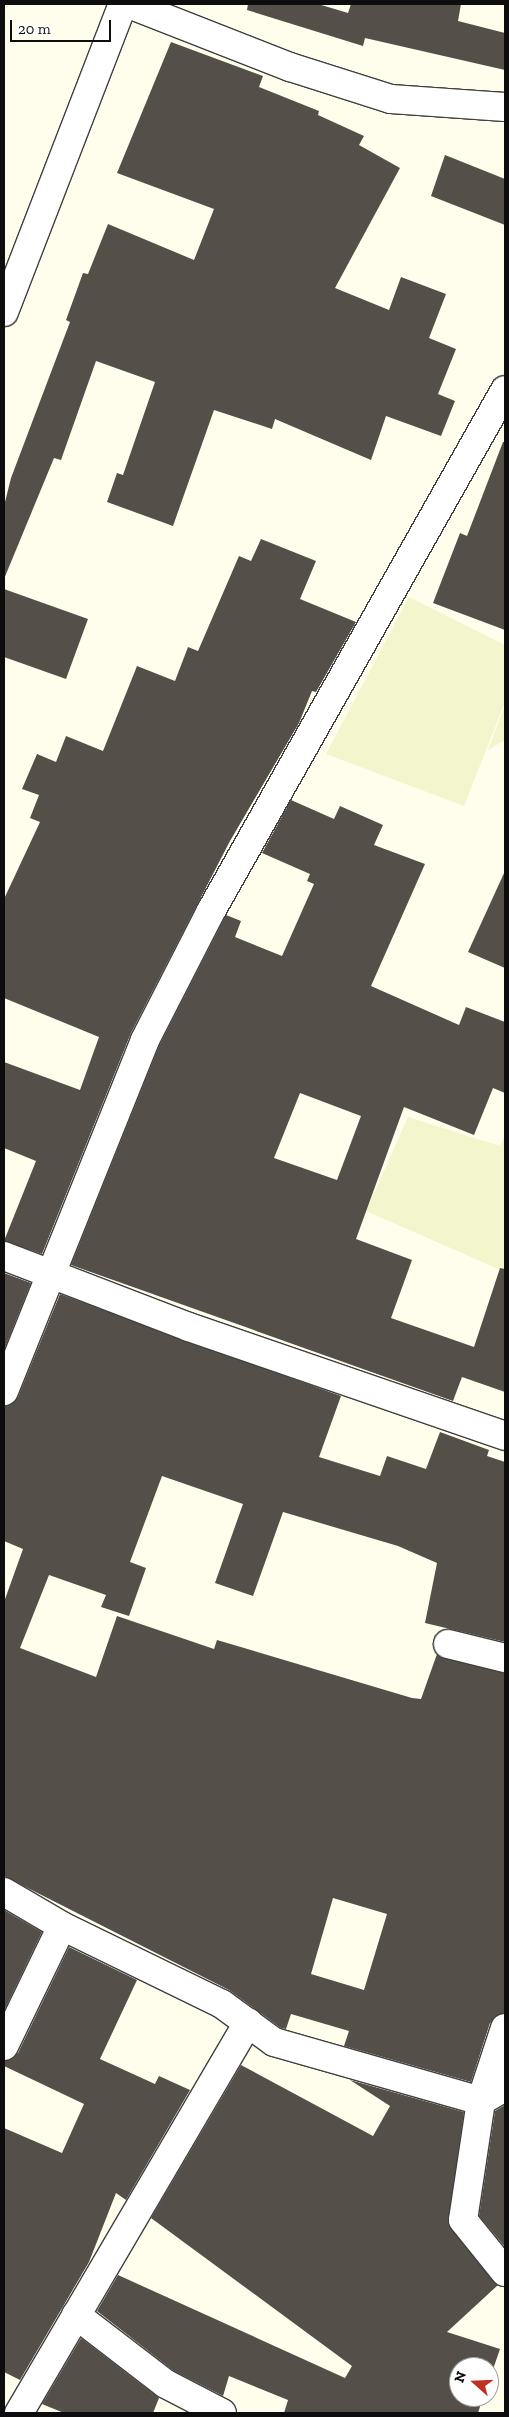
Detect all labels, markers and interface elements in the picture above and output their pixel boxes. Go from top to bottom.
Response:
scale bar [12,10,114,42]
text: 20 m [18,20,51,38]
north arrow [449,2357,499,2407]
text: N [451,2369,470,2385]

